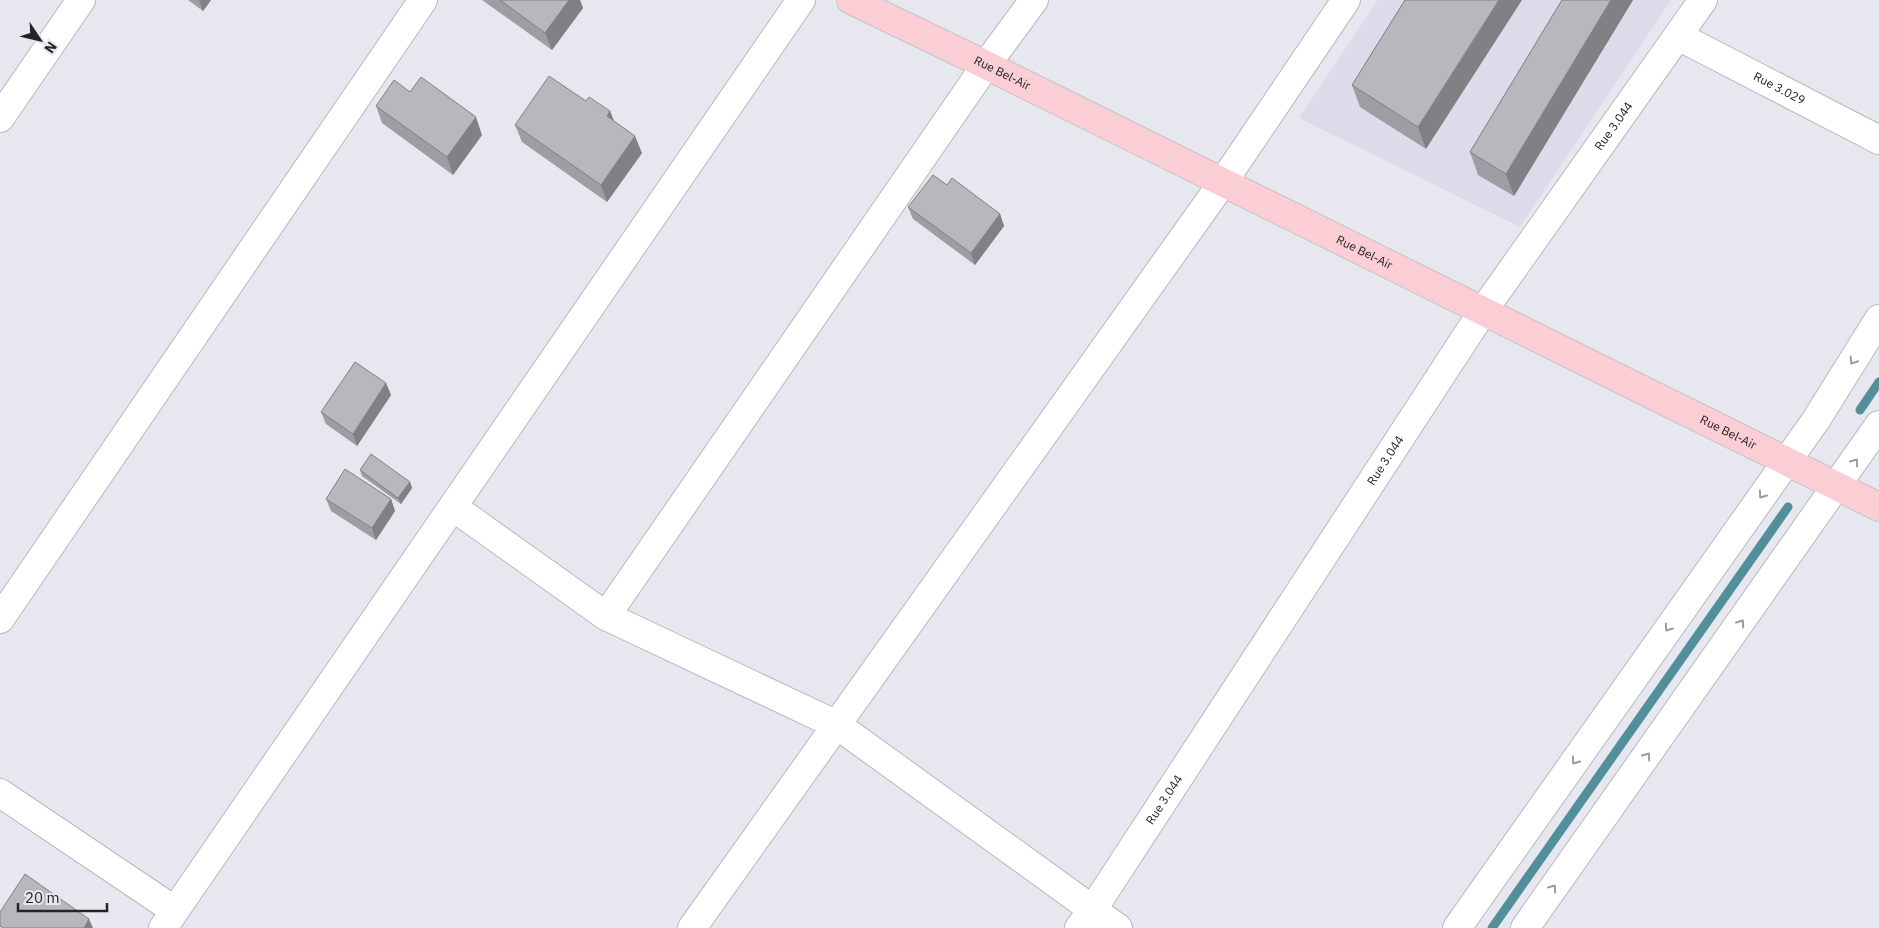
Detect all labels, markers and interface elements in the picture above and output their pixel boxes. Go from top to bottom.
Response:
north arrow [15,15,65,65]
text: N [40,38,61,57]
street label: Rue Bel-Air [972,52,1034,93]
street label: Rue 3.029 [1751,68,1808,107]
street label: Rue 3.044 [1591,99,1636,153]
street label: Rue Bel-Air [1334,232,1396,272]
one-way arrow [1850,355,1859,364]
street label: Rue Bel-Air [1698,412,1760,452]
street label: Rue 3.044 [1363,433,1407,488]
one-way arrow [1848,458,1858,467]
one-way arrow [1759,490,1768,499]
one-way arrow [1735,620,1743,629]
one-way arrow [1665,622,1674,632]
one-way arrow [1641,752,1650,761]
one-way arrow [1572,755,1581,765]
street label: Rue 3.044 [1142,772,1185,827]
scale bar [18,880,106,912]
one-way arrow [1547,884,1556,894]
text: 20 m [25,888,60,907]

